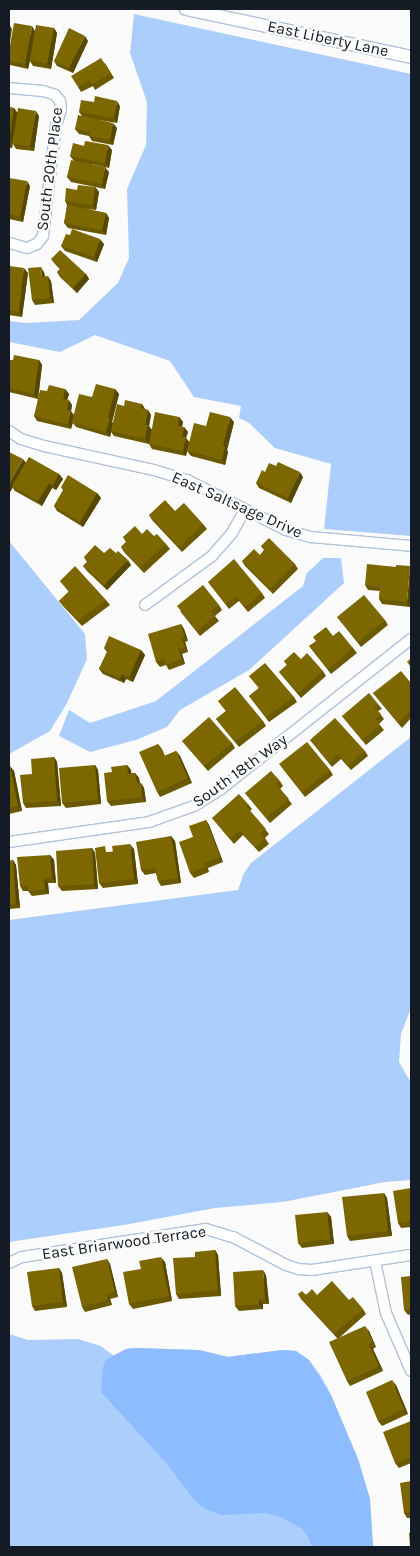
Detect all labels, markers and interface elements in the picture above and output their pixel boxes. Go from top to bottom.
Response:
street label: East Liberty Lane [266,17,390,61]
street label: South 20th Place [33,106,67,232]
street label: East Saltsage Drive [169,468,305,542]
street label: South 18th Way [189,730,291,812]
street label: East Briarwood Terrace [41,1222,207,1264]

